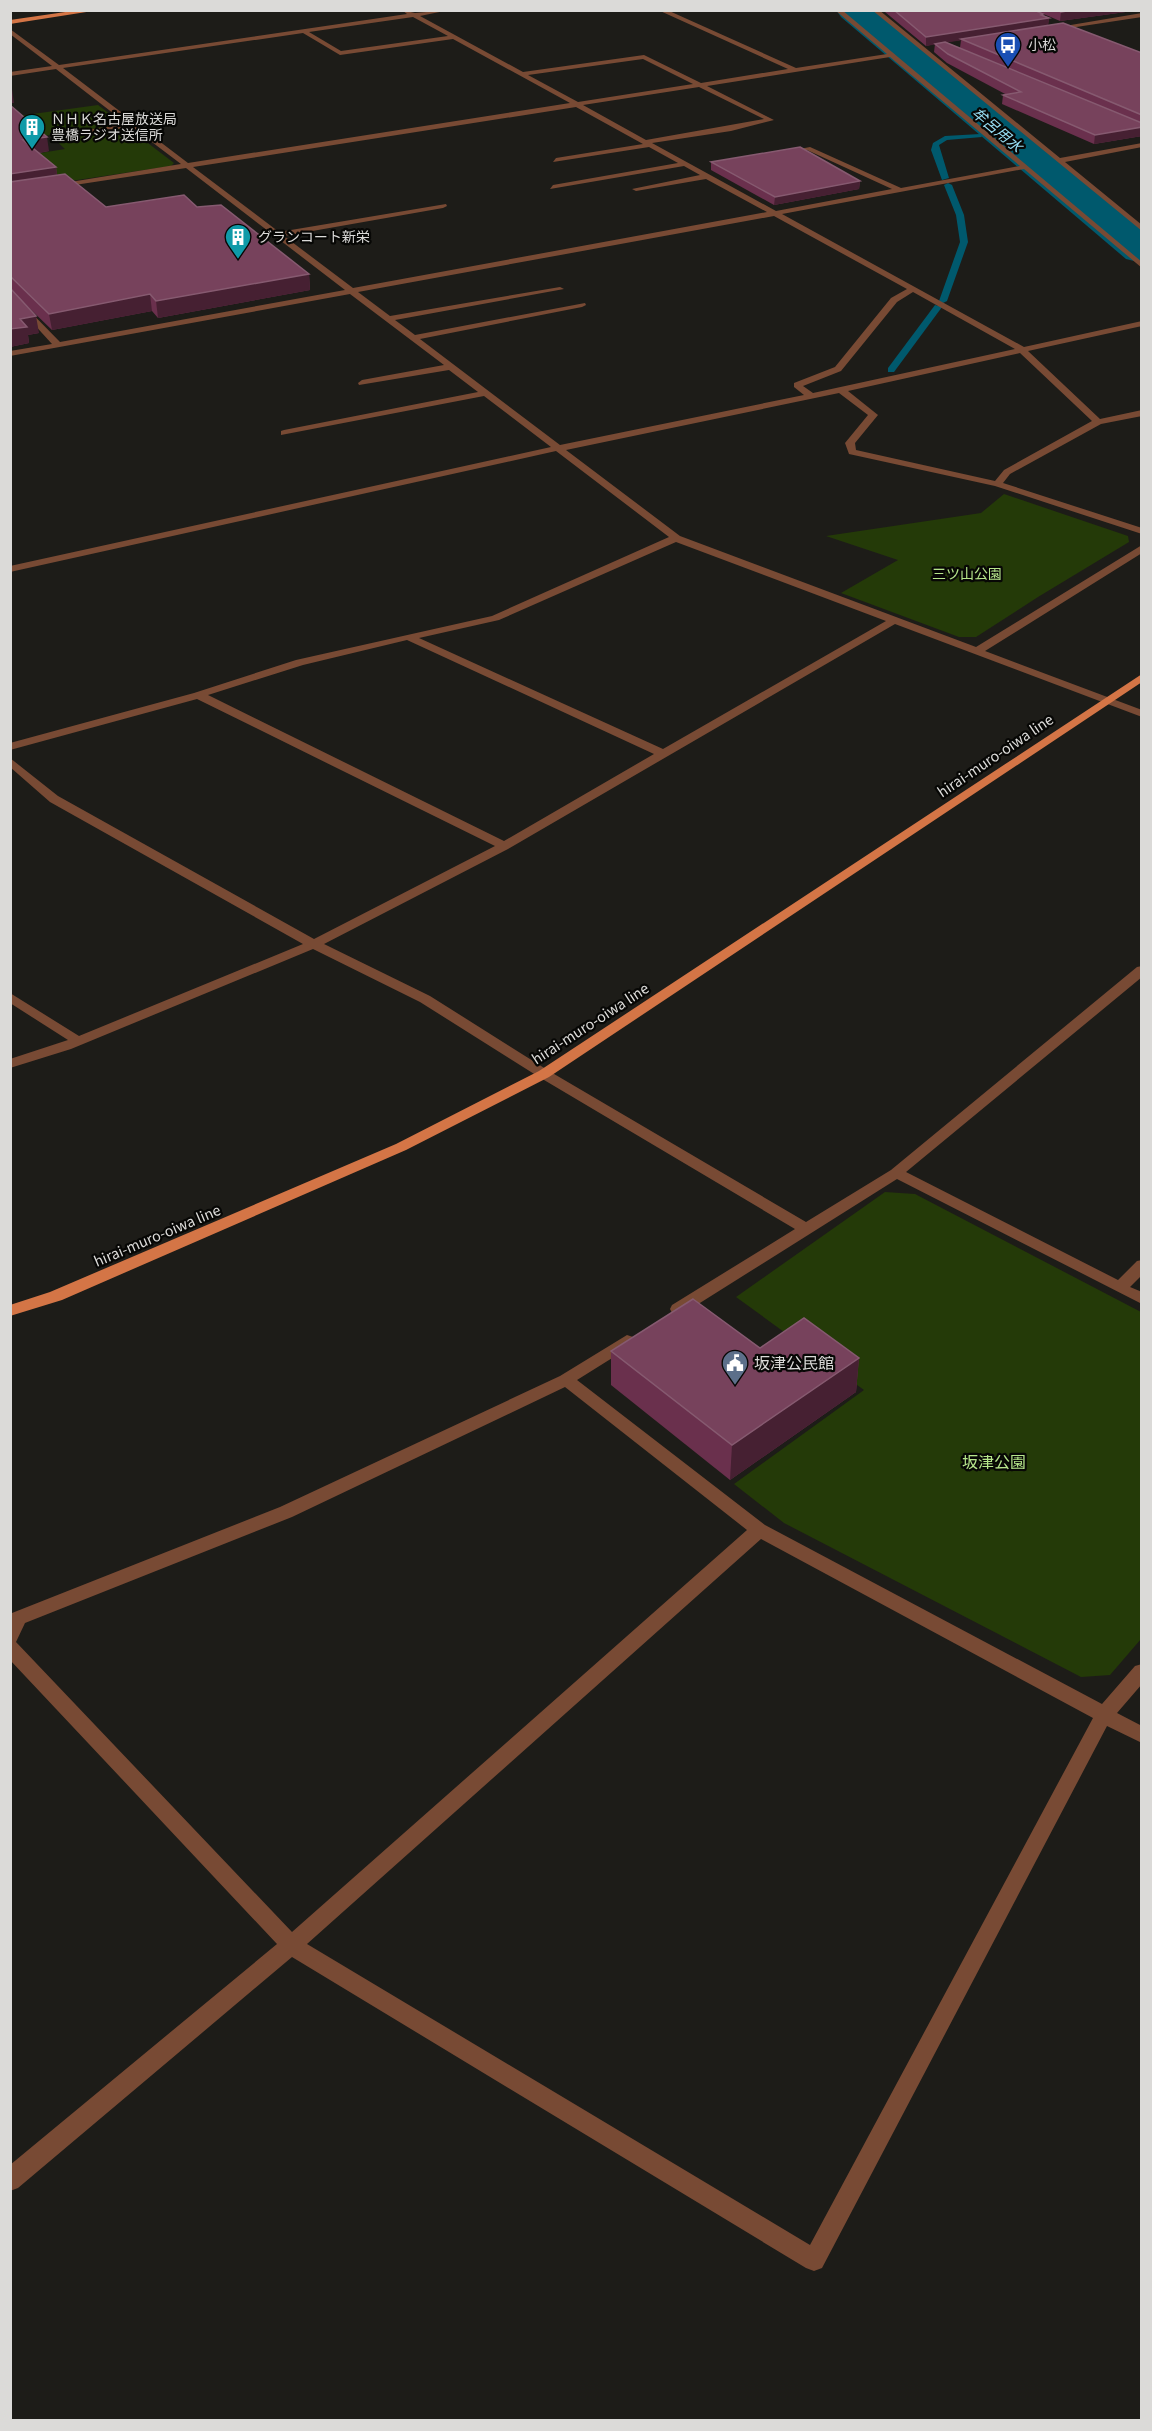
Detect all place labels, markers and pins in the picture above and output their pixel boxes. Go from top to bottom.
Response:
bus stop icon: 小松 [993,30,1023,68]
place label: 小松 [1028,36,1056,56]
place label: ＮＨＫ名古屋放送局 豊橋ラジオ送信所 [51,110,177,146]
building icon: ＮＨＫ名古屋放送局 豊橋ラジオ送信所 [17,112,47,150]
building icon: グランコート新栄 [223,222,253,260]
place label: グランコート新栄 [258,228,370,248]
public building icon: 坂津公民館 [720,1348,750,1386]
place label: 坂津公民館 [754,1353,834,1375]

